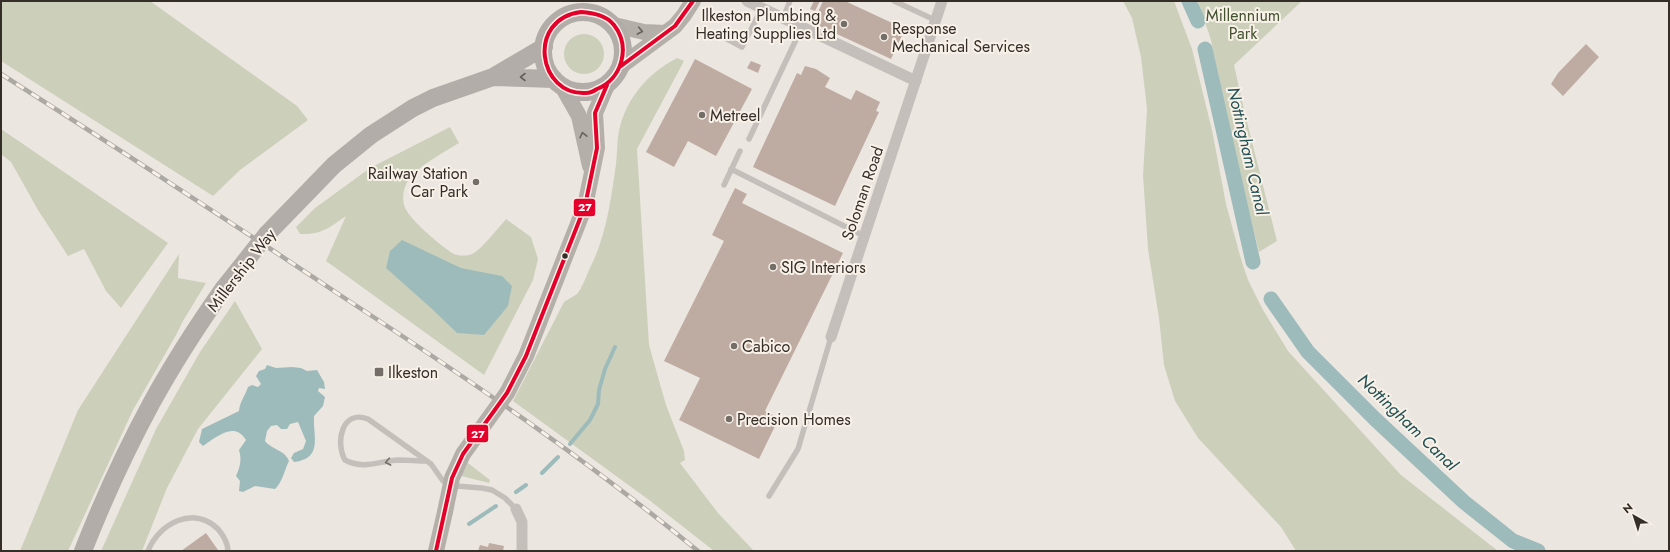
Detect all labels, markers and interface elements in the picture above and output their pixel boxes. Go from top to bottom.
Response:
place label: Ilkeston Plumbing & Heating Supplies Ltd [695,4,836,45]
park label: Millennium Park [1206,4,1280,45]
place label: Response Mechanical Services [892,17,1030,58]
marker: Ilkeston Plumbing & Heating Supplies Ltd [839,19,849,29]
one-way arrow [637,26,643,35]
marker: Response Mechanical Services [879,32,889,42]
one-way arrow [520,73,526,81]
water label: Nottingham Canal [1222,85,1275,219]
place label: Metreel [710,104,760,127]
marker: Metreel [697,110,707,120]
one-way arrow [580,132,588,139]
street label: Soloman Road [836,143,889,243]
place label: Railway Station Car Park [368,162,469,203]
marker: Railway Station Car Park [471,177,481,187]
line badge: 27 [573,198,596,217]
text: 27 [578,199,592,215]
street label: Millership Way [202,223,282,317]
unlabelled marker [560,251,570,261]
place label: SIG Interiors [781,256,866,279]
marker: SIG Interiors [768,262,778,272]
place label: Cabico [742,335,791,358]
marker: Cabico [729,341,739,351]
place label: Ilkeston [388,361,438,384]
marker: Ilkeston [373,366,385,378]
water label: Nottingham Canal [1353,368,1464,477]
place label: Precision Homes [737,408,851,431]
marker: Precision Homes [724,414,734,424]
line badge: 27 [466,424,489,443]
text: 27 [471,426,485,442]
one-way arrow [385,457,391,466]
north arrow [1614,496,1654,536]
text: N [1619,499,1636,517]

